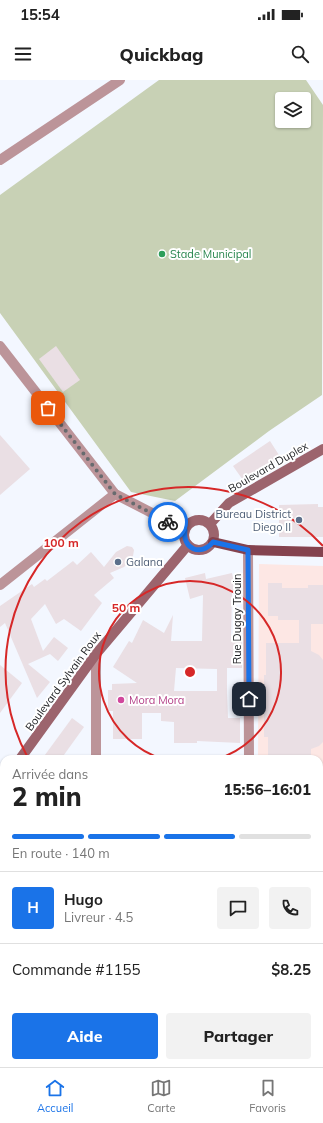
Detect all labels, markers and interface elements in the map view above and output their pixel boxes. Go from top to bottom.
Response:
text: 15:54 [20,5,60,24]
icon: menu [12,43,34,65]
text: Quickbag [120,43,203,66]
icon: search [289,43,311,65]
map controls [275,92,311,128]
button: layers [275,92,311,128]
place label: Stade Municipal [170,247,251,261]
marker: Stade Municipal [157,249,167,259]
pin [31,391,65,425]
icon: bag [37,397,59,419]
street label: Boulevard Duplex [226,438,311,496]
courier [148,502,188,542]
place label: Bureau District Diego II [215,507,291,534]
icon: bike [157,511,179,533]
marker: Bureau District Diego II [294,515,304,525]
text: 100 m [43,535,79,550]
place label: Galana [126,555,163,569]
marker: Galana [113,557,123,567]
street label: Rue Dugay Trouin [230,574,244,664]
text: 50 m [112,600,140,615]
street label: Boulevard Sylvain Roux [22,628,104,734]
centre of rings [183,665,197,679]
pin [232,682,266,716]
icon: home [238,688,260,710]
place label: Mora Mora [129,693,184,707]
marker: Mora Mora [116,695,126,705]
text: Arrivée dans [12,766,88,782]
text: 2 min [12,780,82,813]
text: 15:56–16:01 [224,780,311,799]
text: En route · 140 m [12,845,110,861]
button: chat [217,887,259,929]
button: phone [269,887,311,929]
text: Hugo [64,890,103,909]
text: H [27,898,39,917]
text: Livreur · 4.5 [64,909,133,925]
text: Commande #1155 [12,960,141,979]
text: $8.25 [271,960,311,979]
button: Aide [12,1013,158,1059]
button: Partager [166,1013,311,1059]
tab: Accueil [37,1077,73,1115]
tab: Carte [147,1077,175,1115]
tab: Favoris [249,1077,286,1115]

